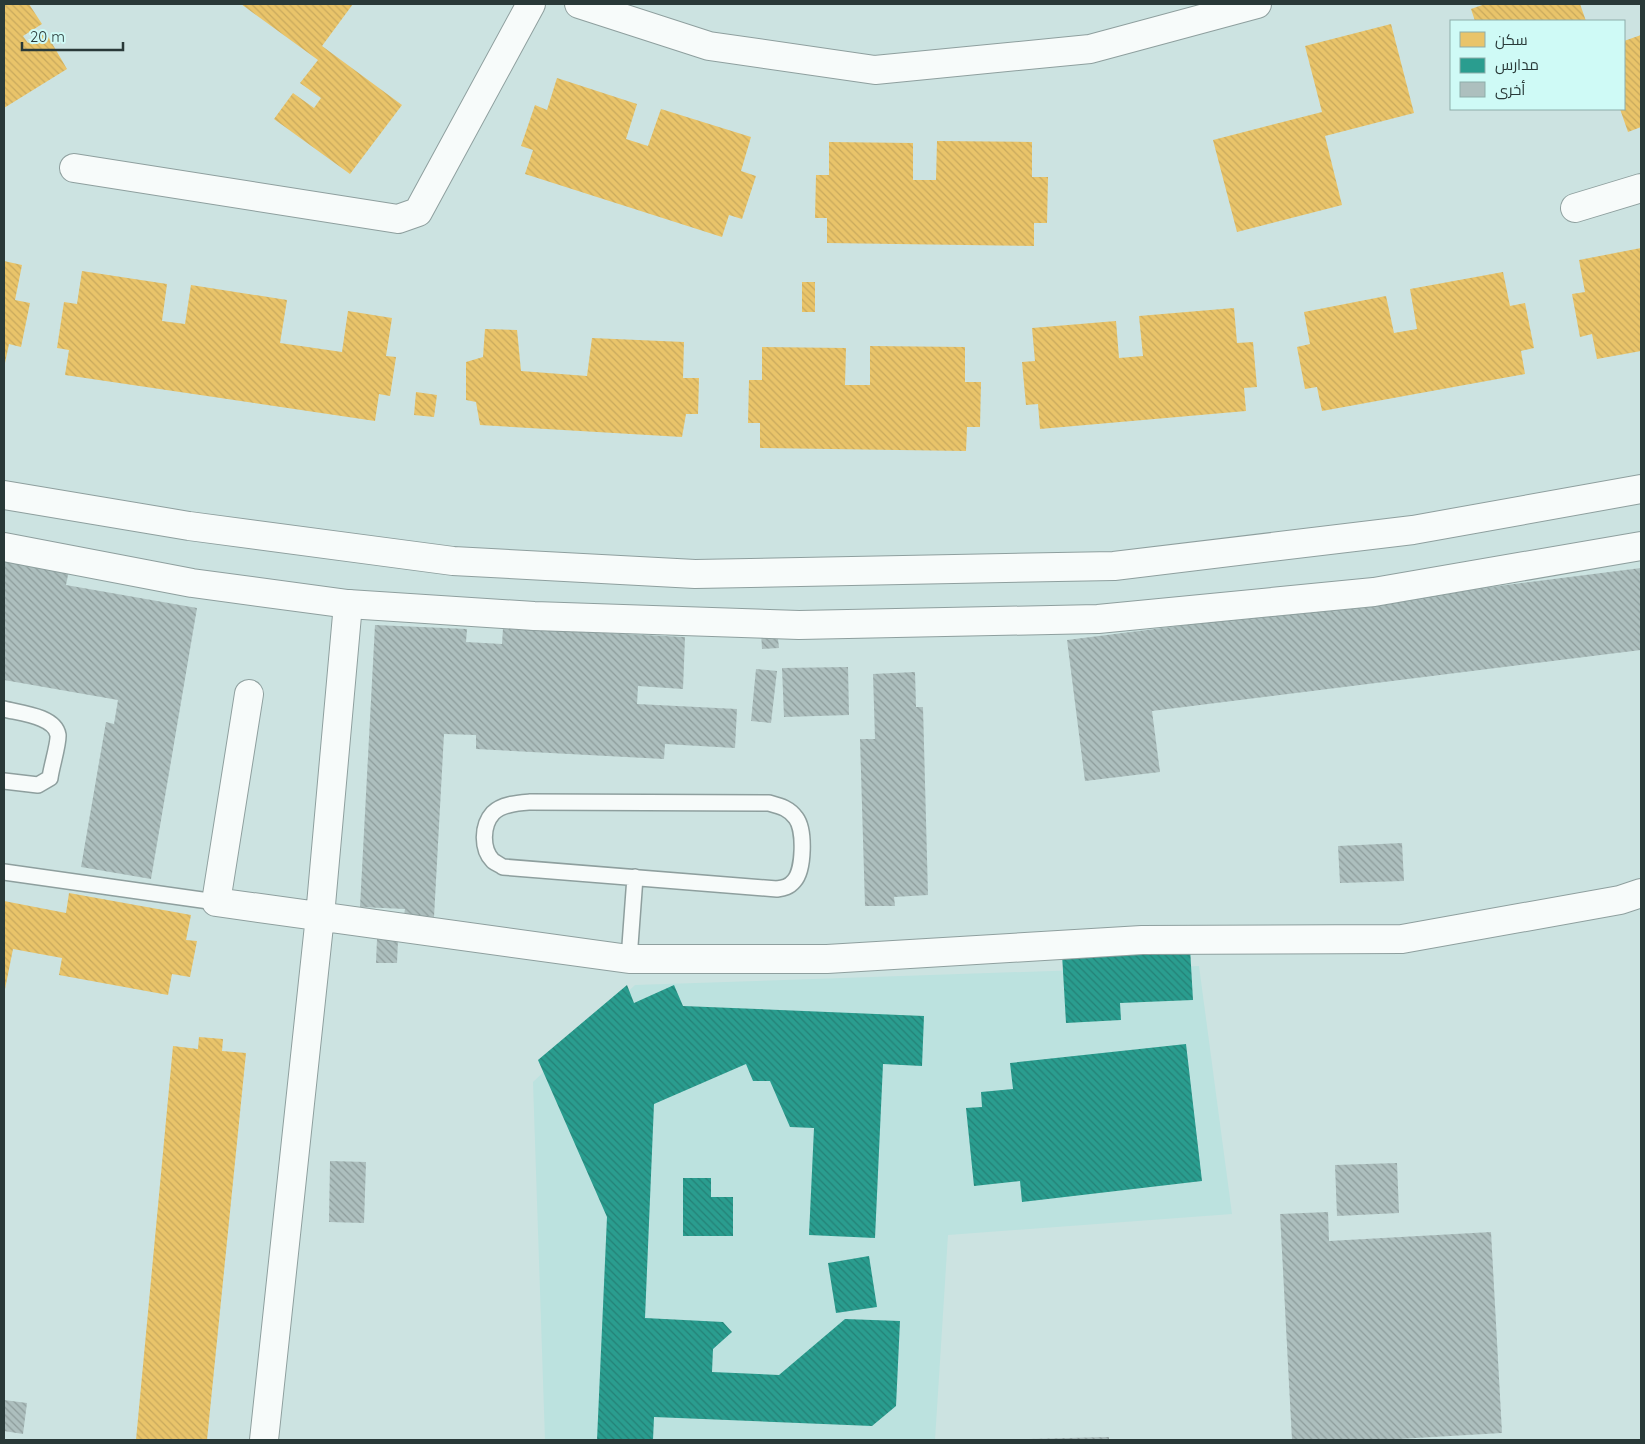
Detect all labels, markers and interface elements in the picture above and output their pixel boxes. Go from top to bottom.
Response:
scale bar [22,20,124,52]
legend [1450,20,1625,110]
text: 20 m [30,27,65,46]
text: سكن [1495,30,1528,50]
text: مدارس [1495,55,1539,75]
text: أخرى [1495,80,1525,100]

